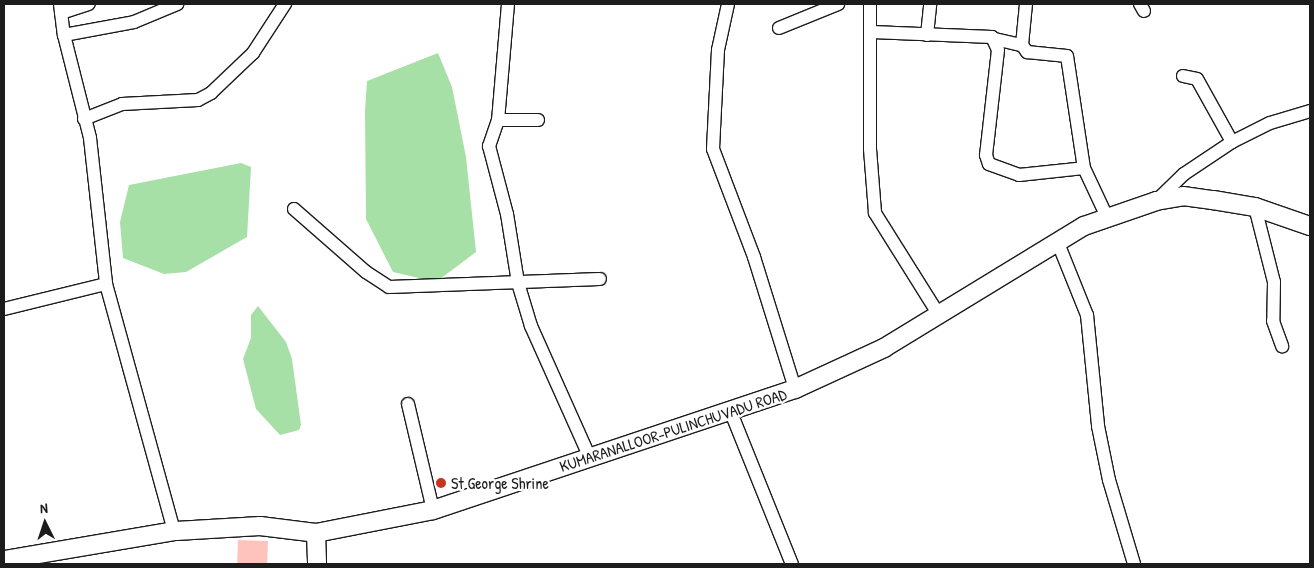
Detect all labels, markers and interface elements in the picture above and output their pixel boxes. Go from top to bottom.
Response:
street label: KUMARANALLOOR-PULINCHUVADU ROAD [557,384,789,476]
place label: St George Shrine [451,473,549,493]
marker: St George Shrine [435,477,447,489]
north arrow [20,498,70,548]
text: N [40,498,48,517]

